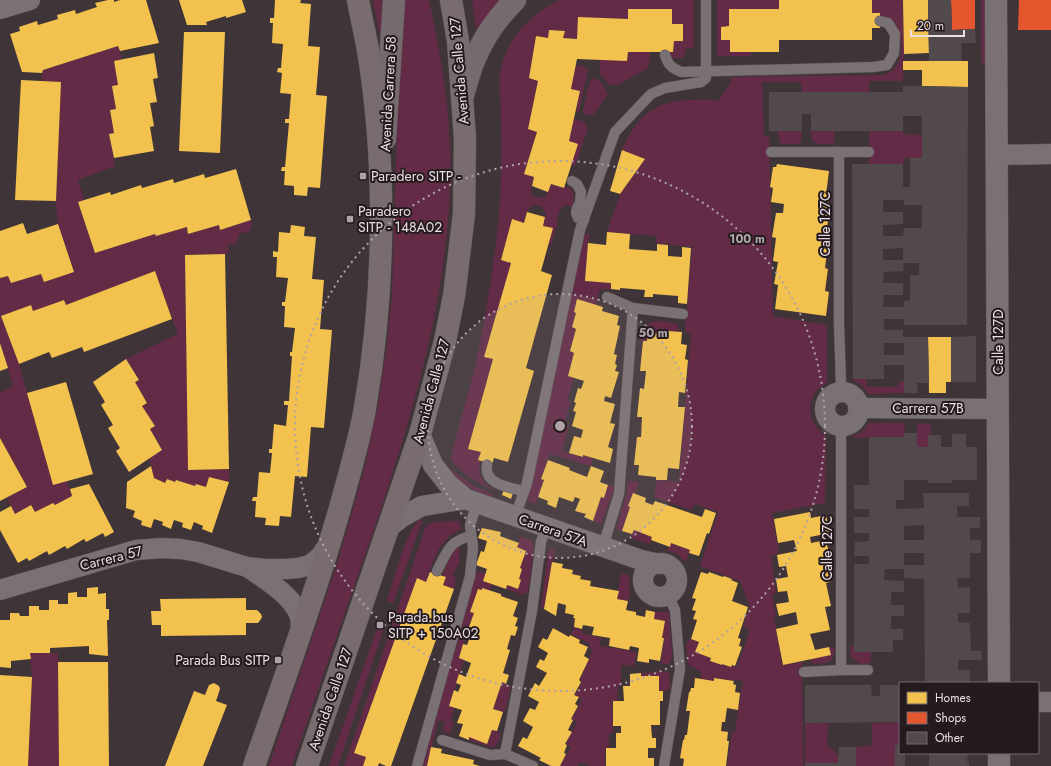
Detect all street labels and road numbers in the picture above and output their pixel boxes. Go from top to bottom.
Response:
street label: Avenida Calle 127 [444,16,474,125]
street label: Avenida Carrera 58 [375,36,401,152]
street label: Calle 127C [815,191,835,257]
street label: Calle 127D [988,309,1008,375]
street label: Avenida Calle 127 [407,336,455,445]
street label: Carrera 57B [892,398,964,418]
street label: Carrera 57A [516,509,591,551]
street label: Calle 127C [817,515,837,581]
street label: Carrera 57 [78,540,145,575]
street label: Avenida Calle 127 [303,644,357,753]

